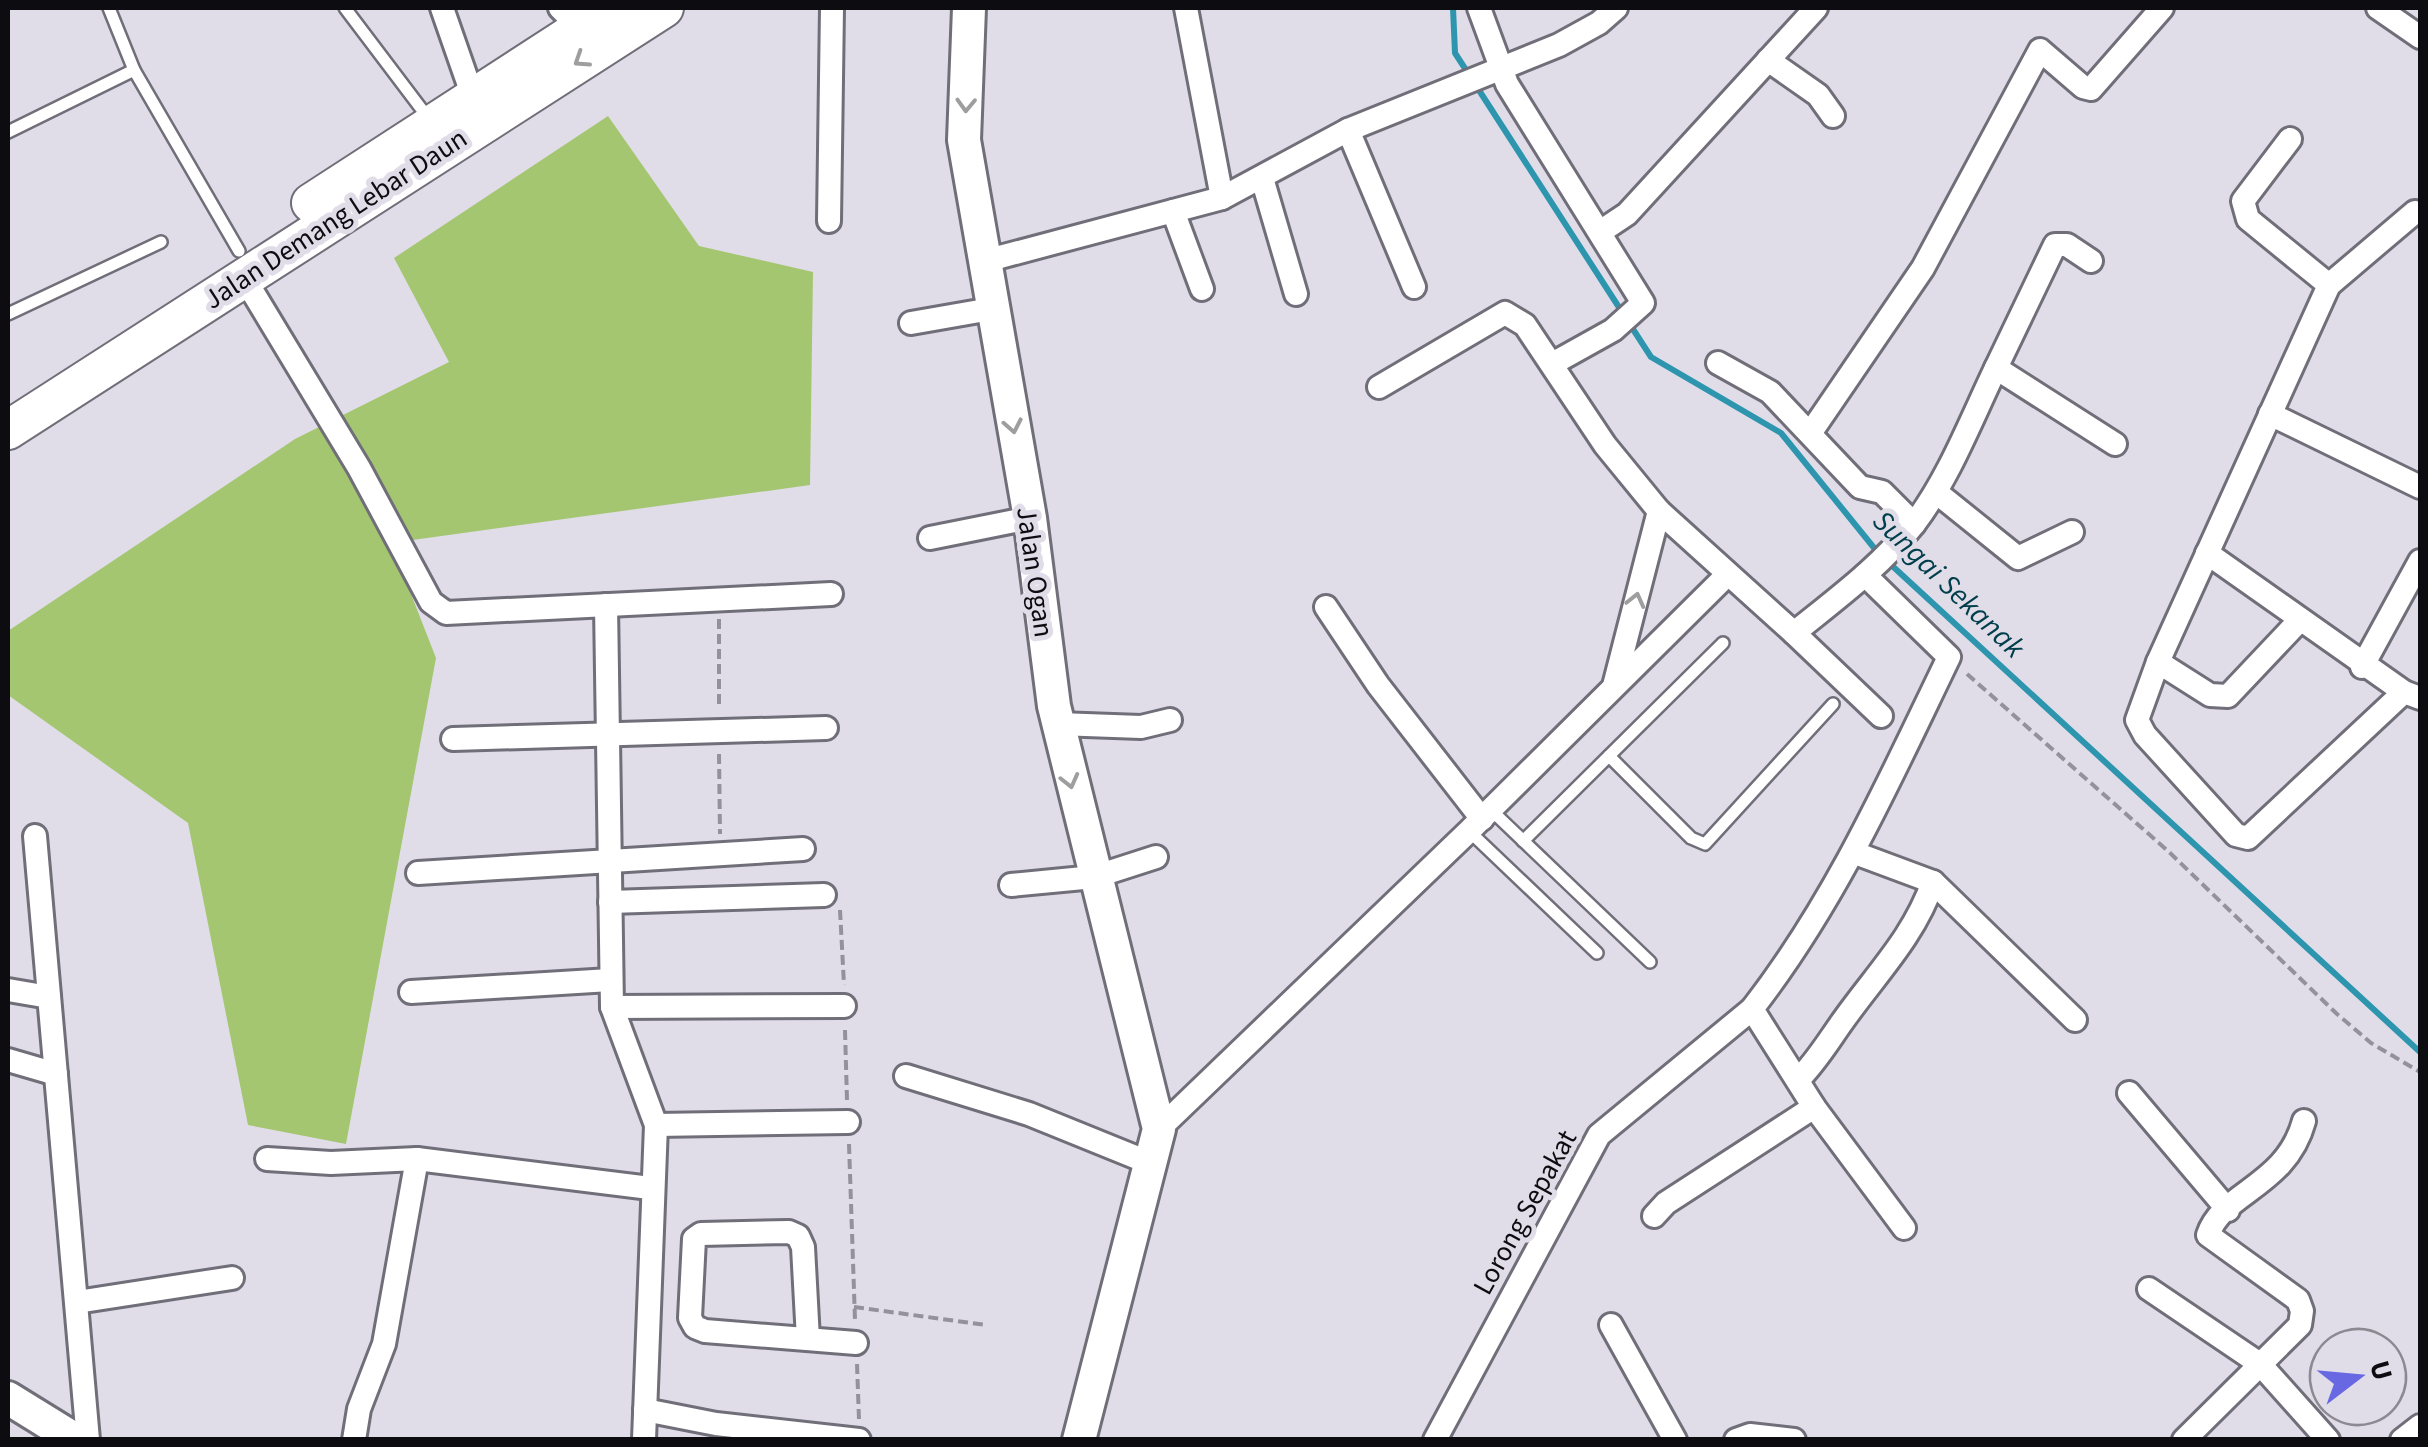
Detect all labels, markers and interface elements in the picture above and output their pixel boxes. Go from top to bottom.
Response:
one-way arrow [574,48,592,67]
one-way arrow [955,97,976,113]
street label: Jalan Demang Lebar Daun [196,119,475,319]
one-way arrow [1002,418,1023,434]
water label: Sungai Sekanak [1863,500,2035,669]
street label: Jalan Ogan [1006,504,1064,640]
one-way arrow [1624,592,1645,609]
one-way arrow [1059,772,1080,789]
street label: Lorong Sepakat [1463,1122,1587,1302]
north arrow [2308,1327,2408,1427]
text: U [2359,1356,2403,1385]

